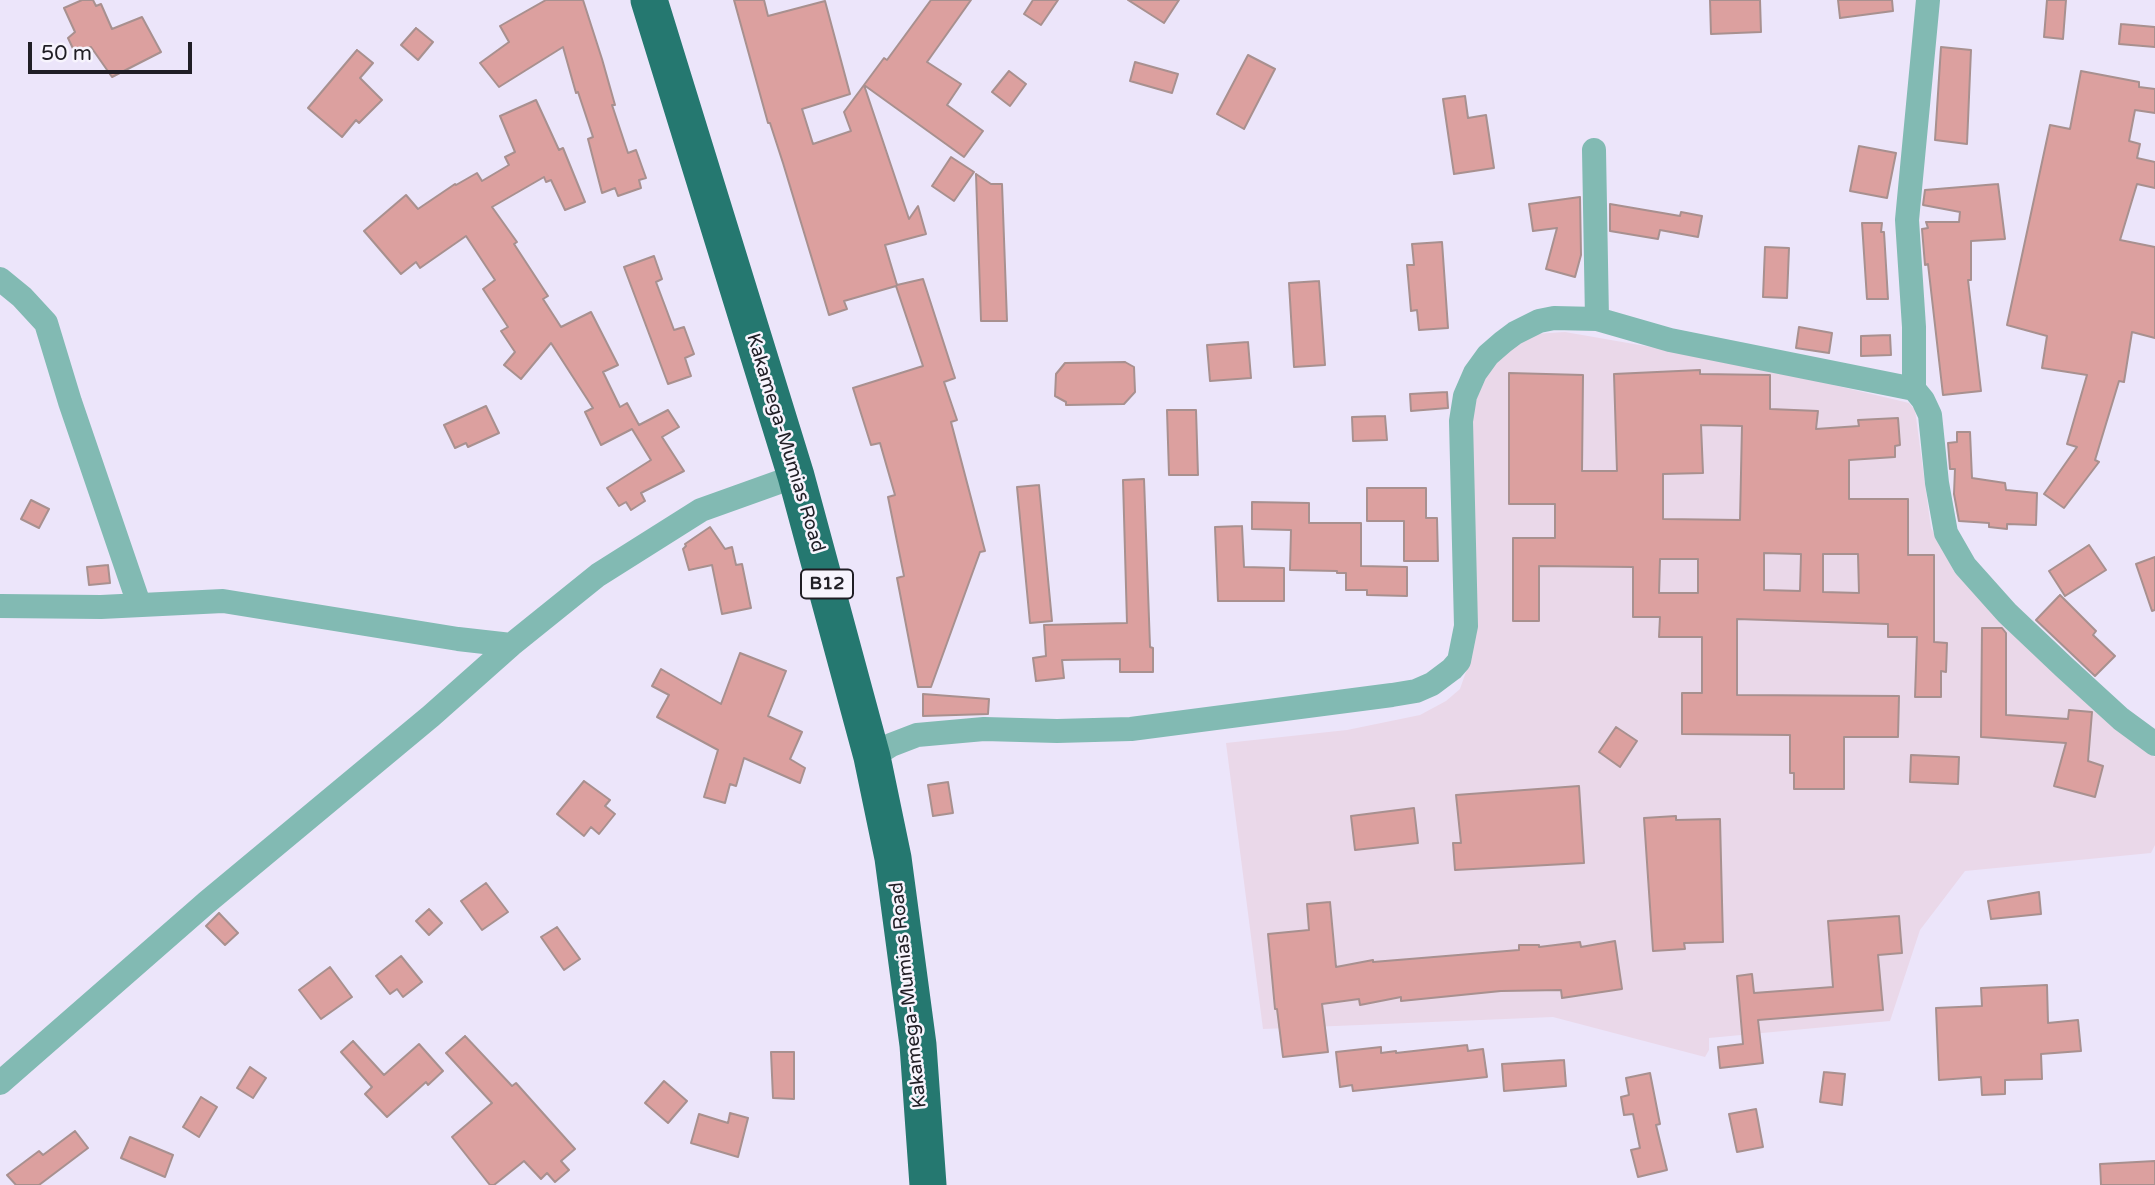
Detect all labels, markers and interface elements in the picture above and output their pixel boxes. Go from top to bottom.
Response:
scale bar [32,28,196,72]
text: 50 m [41,41,92,66]
street label: Kakamega-Mumias Road [741,331,829,555]
road number: B12 [801,570,853,598]
street label: Kakamega-Mumias Road [886,881,932,1109]

